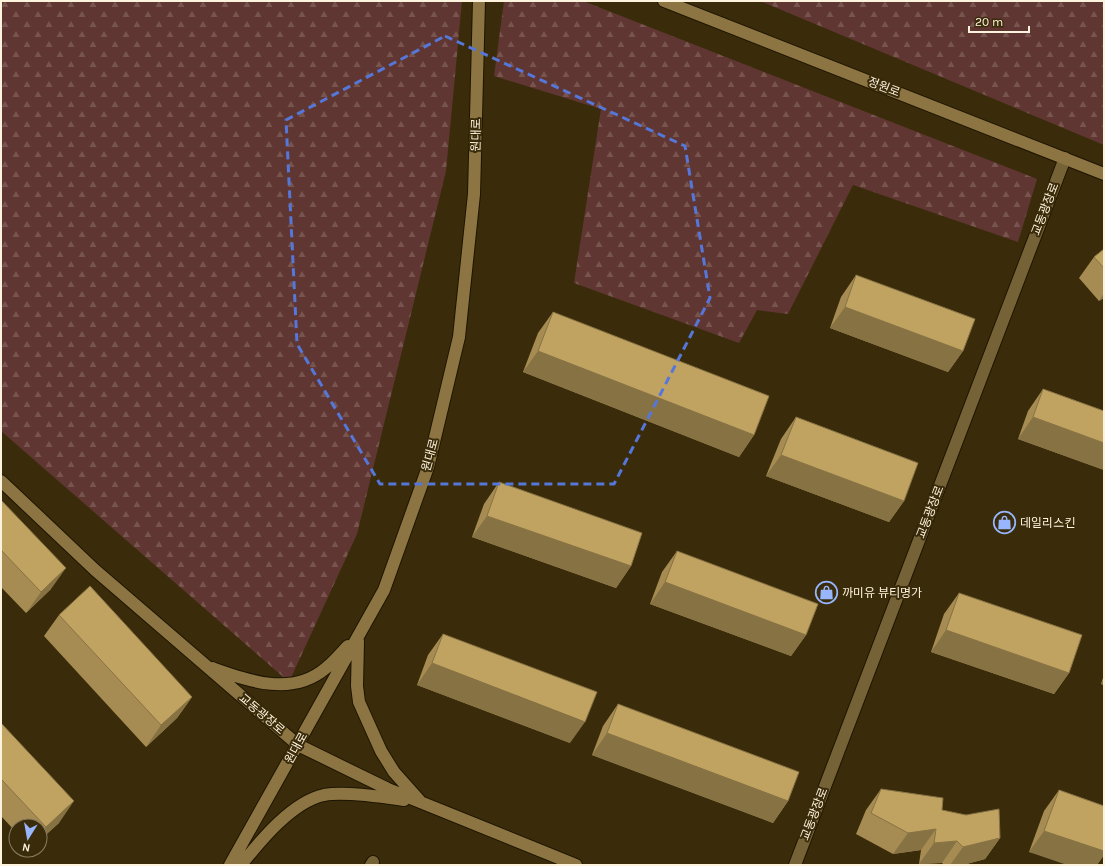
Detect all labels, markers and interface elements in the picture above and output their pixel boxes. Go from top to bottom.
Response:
scale bar [969,8,1029,34]
text: 20 m [975,15,1003,29]
street label: 정원로 [866,75,902,99]
street label: 원대로 [469,118,483,152]
street label: 교동광장로 [1029,181,1061,237]
street label: 원대로 [419,437,441,473]
street label: 교동광장로 [914,484,946,540]
shop icon: 데일리스킨 [992,510,1018,536]
place label: 데일리스킨 [1020,516,1075,530]
shop icon: 까미유 뷰티명가 [813,580,839,606]
place label: 까미유 뷰티명가 [842,586,922,600]
street label: 교동광장로 [236,691,288,737]
street label: 원대로 [282,730,310,766]
street label: 교동광장로 [798,786,830,842]
north arrow [8,818,48,858]
text: N [21,840,31,854]

